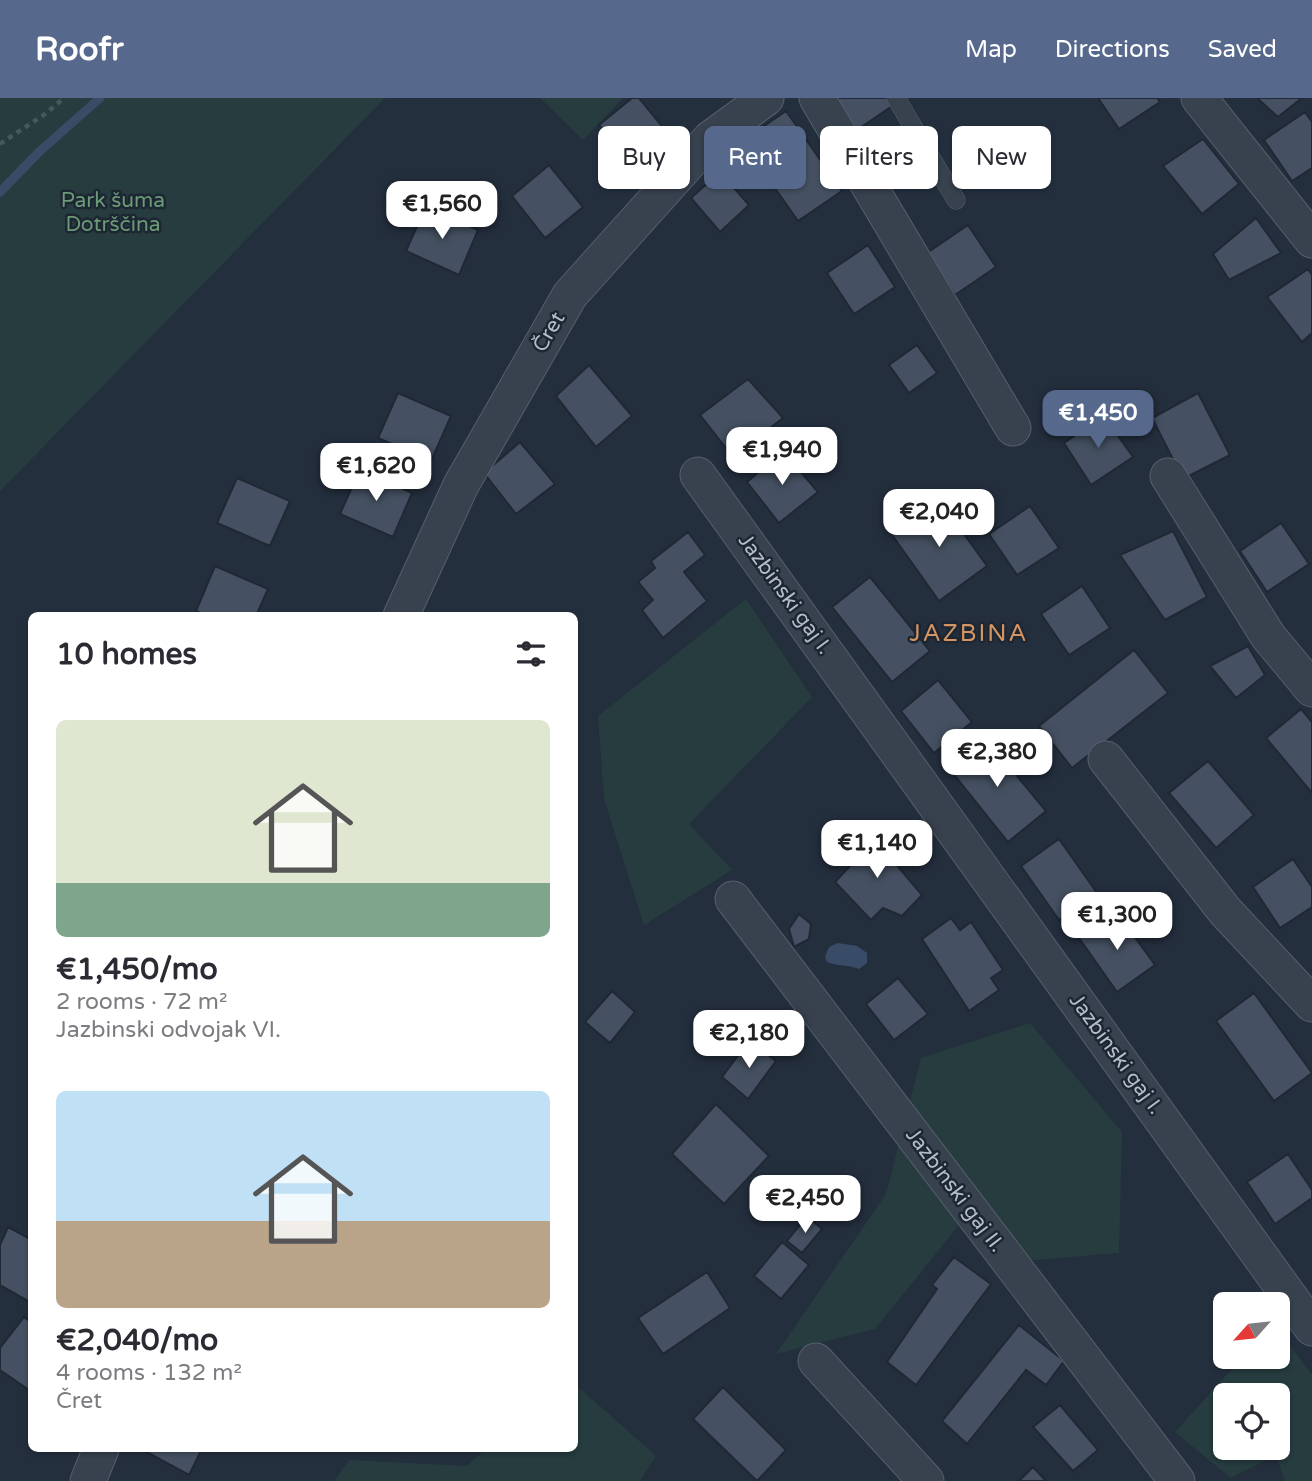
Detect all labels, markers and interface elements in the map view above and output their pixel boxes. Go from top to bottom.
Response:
text: Roofr [35,30,124,69]
text: Map [965,35,1017,64]
text: Directions [1055,35,1170,64]
text: Saved [1208,35,1277,64]
chip: Buy [598,126,690,189]
chip: Rent [704,126,806,189]
chip: Filters [820,126,938,189]
chip: New [952,126,1051,189]
pin: €1,560 [385,181,499,241]
park label: Park šuma Dotrščina [61,188,165,237]
text: €1,560 [402,190,482,218]
street label: Čret [528,308,570,356]
pin: €1,450 [1041,390,1155,450]
text: €1,450 [1059,399,1137,427]
pin: €1,940 [725,428,839,487]
text: €1,940 [742,436,822,464]
pin: €1,620 [319,444,433,503]
text: €1,620 [336,452,416,480]
pin: €2,040 [882,490,996,549]
text: €2,040 [899,498,979,526]
street label: Jazbinski gaj I. [733,529,837,659]
district label: JAZBINA [909,619,1029,648]
icon: filters [512,635,550,673]
text: 10 homes [56,636,197,673]
pin: €2,380 [940,730,1054,789]
text: €2,380 [957,738,1037,766]
icon: home [240,765,366,891]
pin: €1,140 [820,820,934,880]
text: €1,140 [837,829,917,857]
pin: €1,300 [1060,892,1174,952]
text: €1,300 [1077,901,1157,929]
text: €1,450/mo [56,951,218,988]
text: 2 rooms · 72 m² [56,988,227,1016]
street label: Jazbinski gaj I. [1064,989,1168,1119]
pin: €2,180 [692,1010,806,1070]
text: Jazbinski odvojak VI. [56,1016,281,1044]
text: €2,180 [709,1019,789,1047]
street label: Jazbinski gaj II. [900,1123,1010,1257]
icon: home [240,1136,366,1262]
pin: €2,450 [748,1176,862,1235]
text: €2,450 [766,1184,844,1212]
north arrow [1213,1292,1290,1368]
map controls [1213,1292,1290,1460]
text: €2,040/mo [56,1322,218,1359]
text: 4 rooms · 132 m² [56,1359,242,1387]
button: locate [1213,1383,1290,1460]
text: Čret [56,1387,102,1415]

